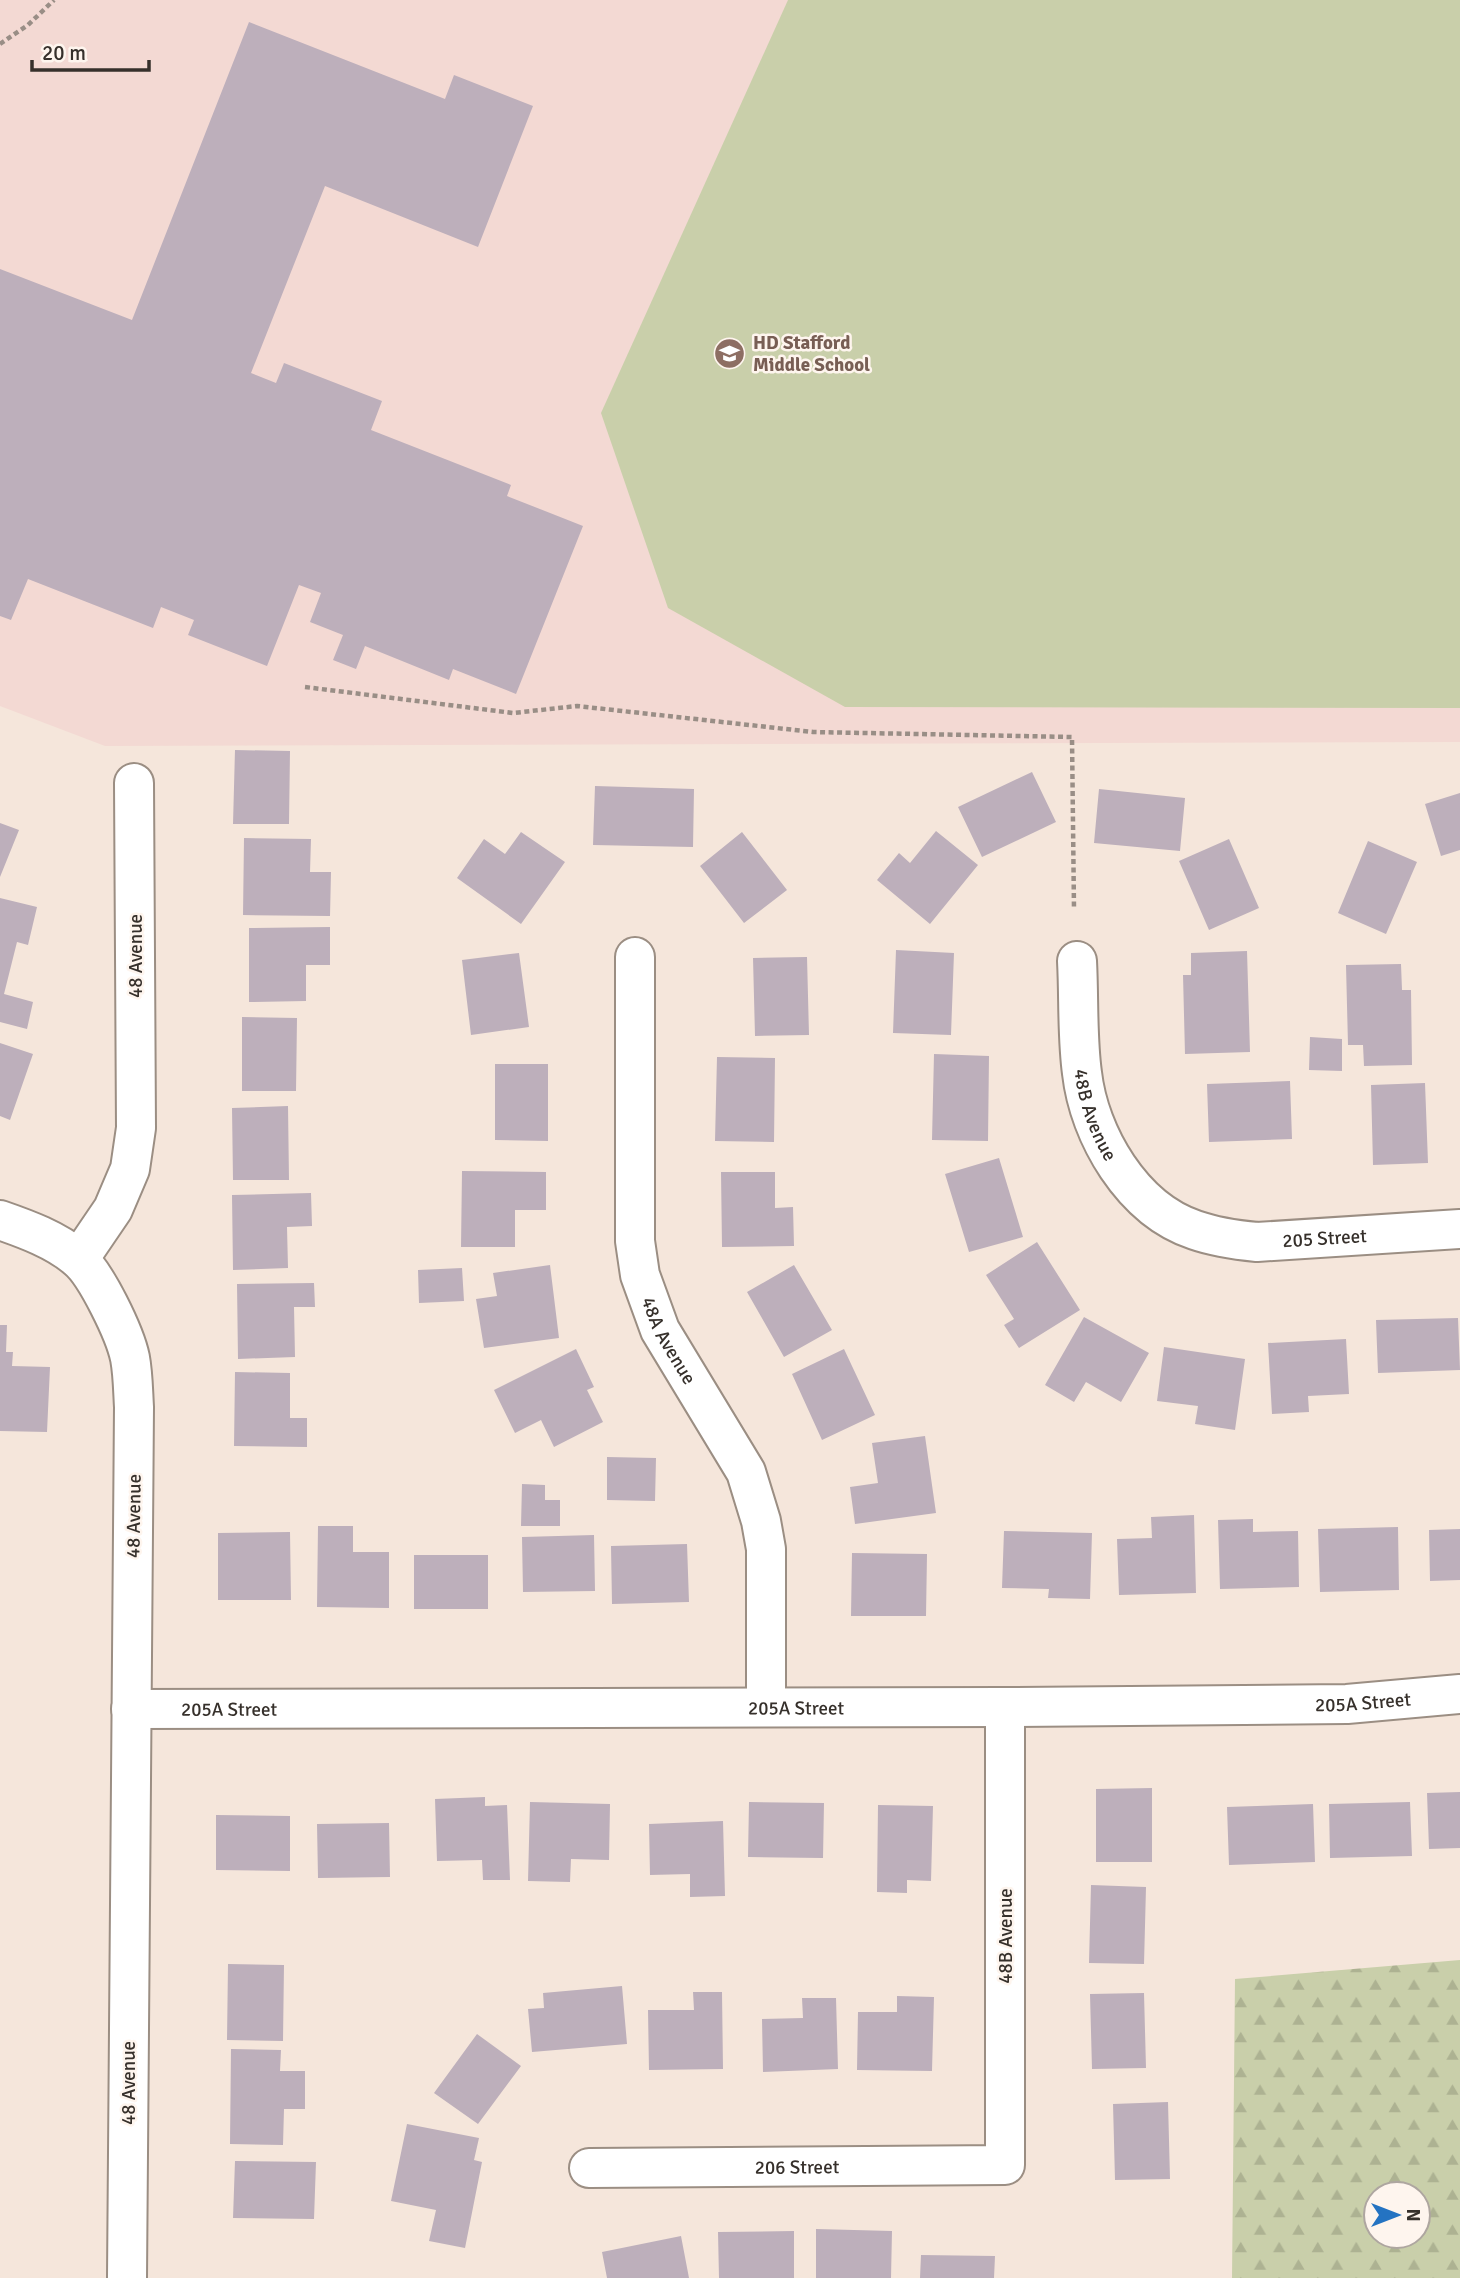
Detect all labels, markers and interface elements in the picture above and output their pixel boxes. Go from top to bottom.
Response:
scale bar [32,28,149,72]
text: 20 m [42,40,86,66]
place label: HD Stafford Middle School [753,331,870,377]
school or university icon: HD Stafford Middle School [713,336,747,370]
street label: 48 Avenue [124,914,148,998]
street label: 48B Avenue [1069,1068,1122,1165]
street label: 205 Street [1282,1224,1368,1253]
street label: 48A Avenue [636,1294,701,1389]
street label: 48 Avenue [121,1474,147,1558]
street label: 205A Street [1315,1687,1412,1717]
street label: 205A Street [748,1696,844,1721]
street label: 205A Street [181,1698,277,1722]
street label: 48B Avenue [994,1888,1018,1984]
street label: 48 Avenue [117,2041,141,2125]
street label: 206 Street [755,2155,840,2180]
north arrow [1362,2180,1432,2250]
text: N [1401,2208,1425,2222]

